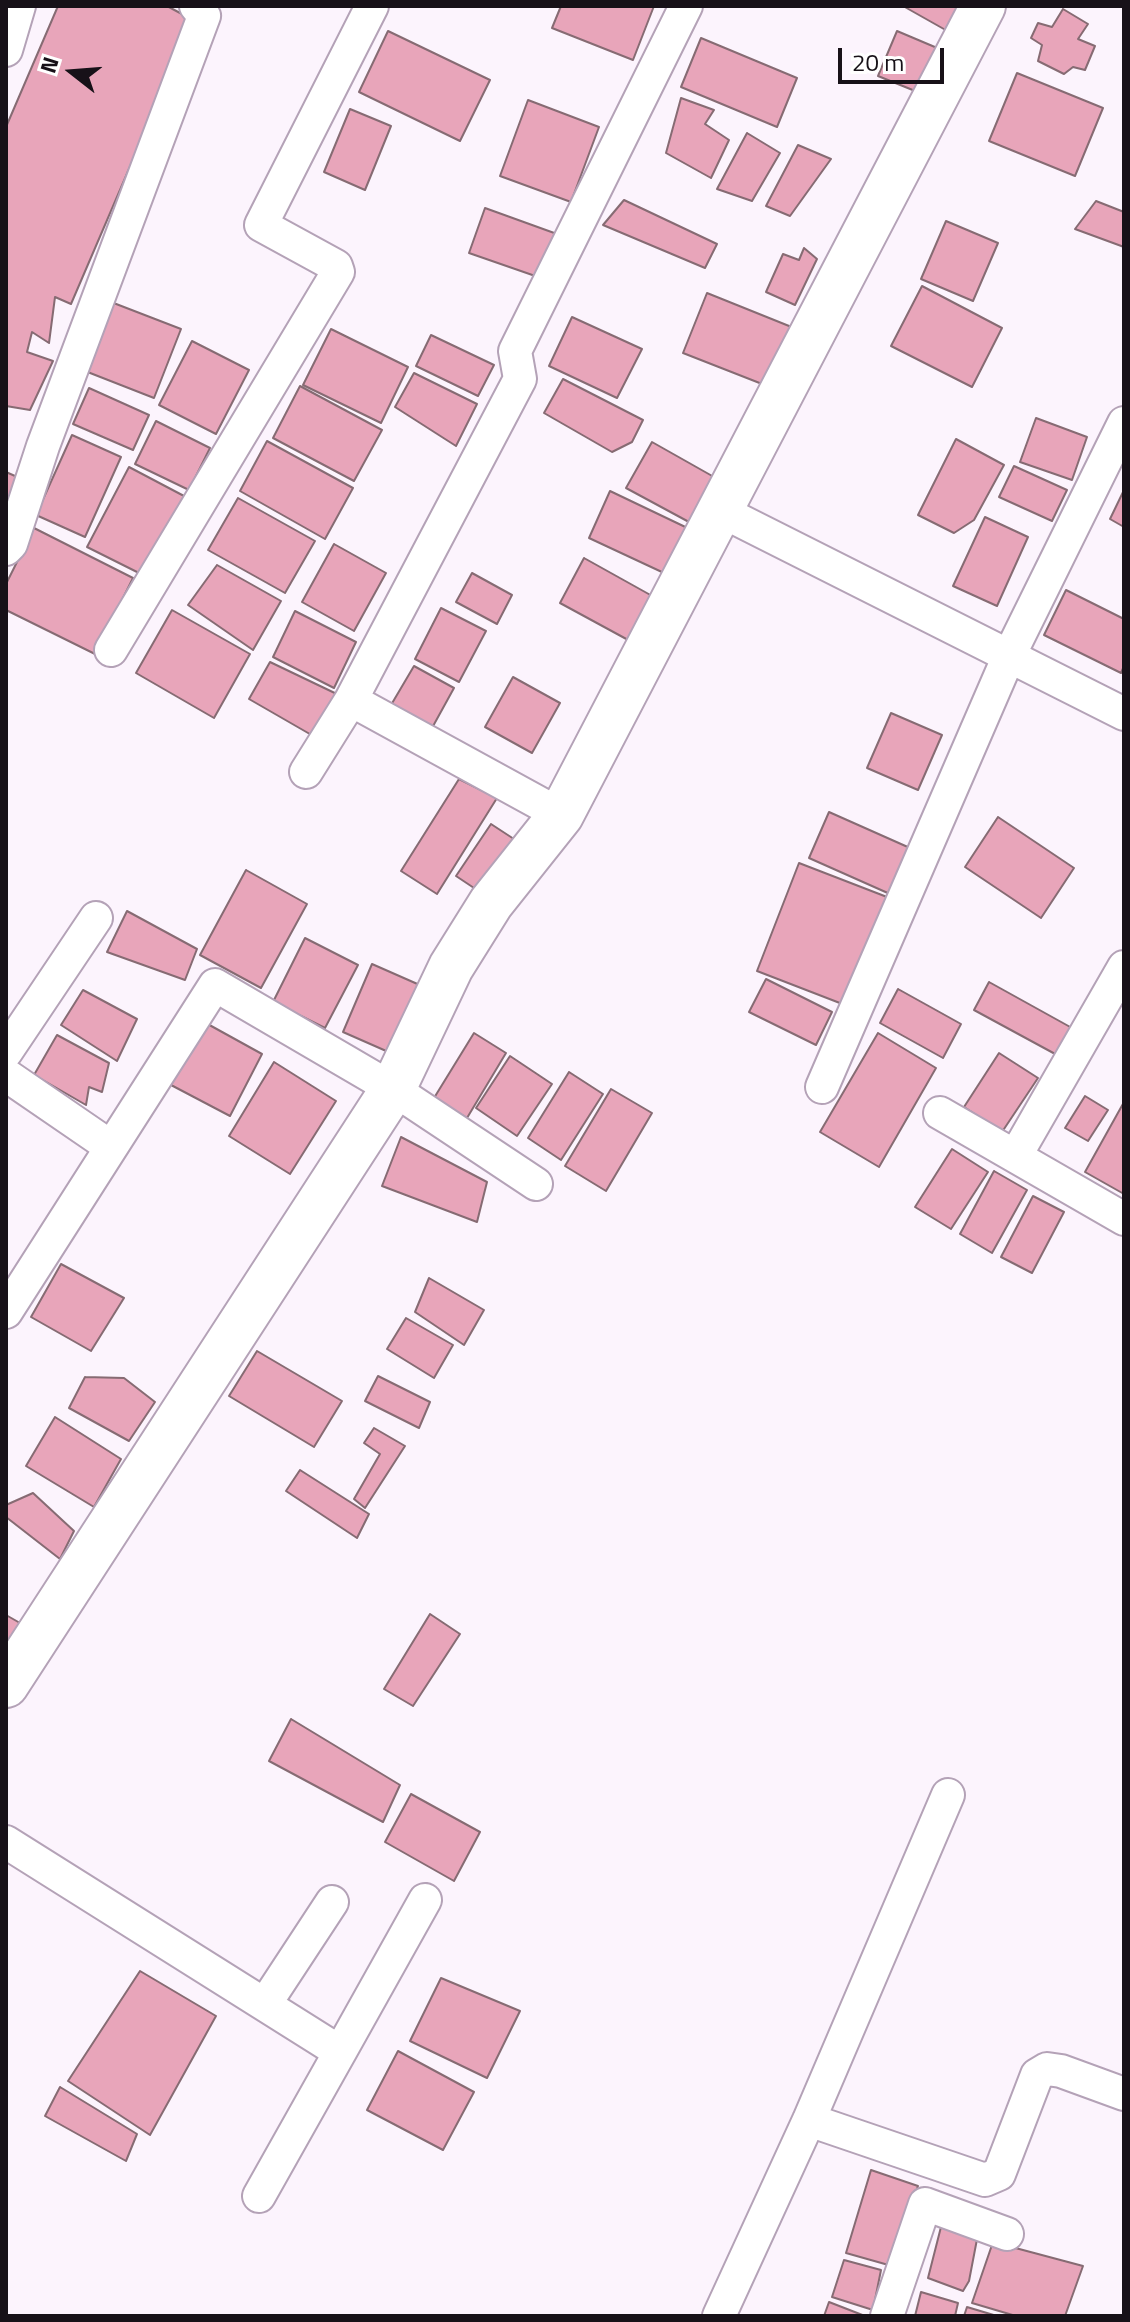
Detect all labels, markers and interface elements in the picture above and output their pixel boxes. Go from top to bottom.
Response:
north arrow [32,32,112,112]
scale bar [842,32,948,82]
text: 20 m [852,44,904,80]
text: N [31,53,68,77]

